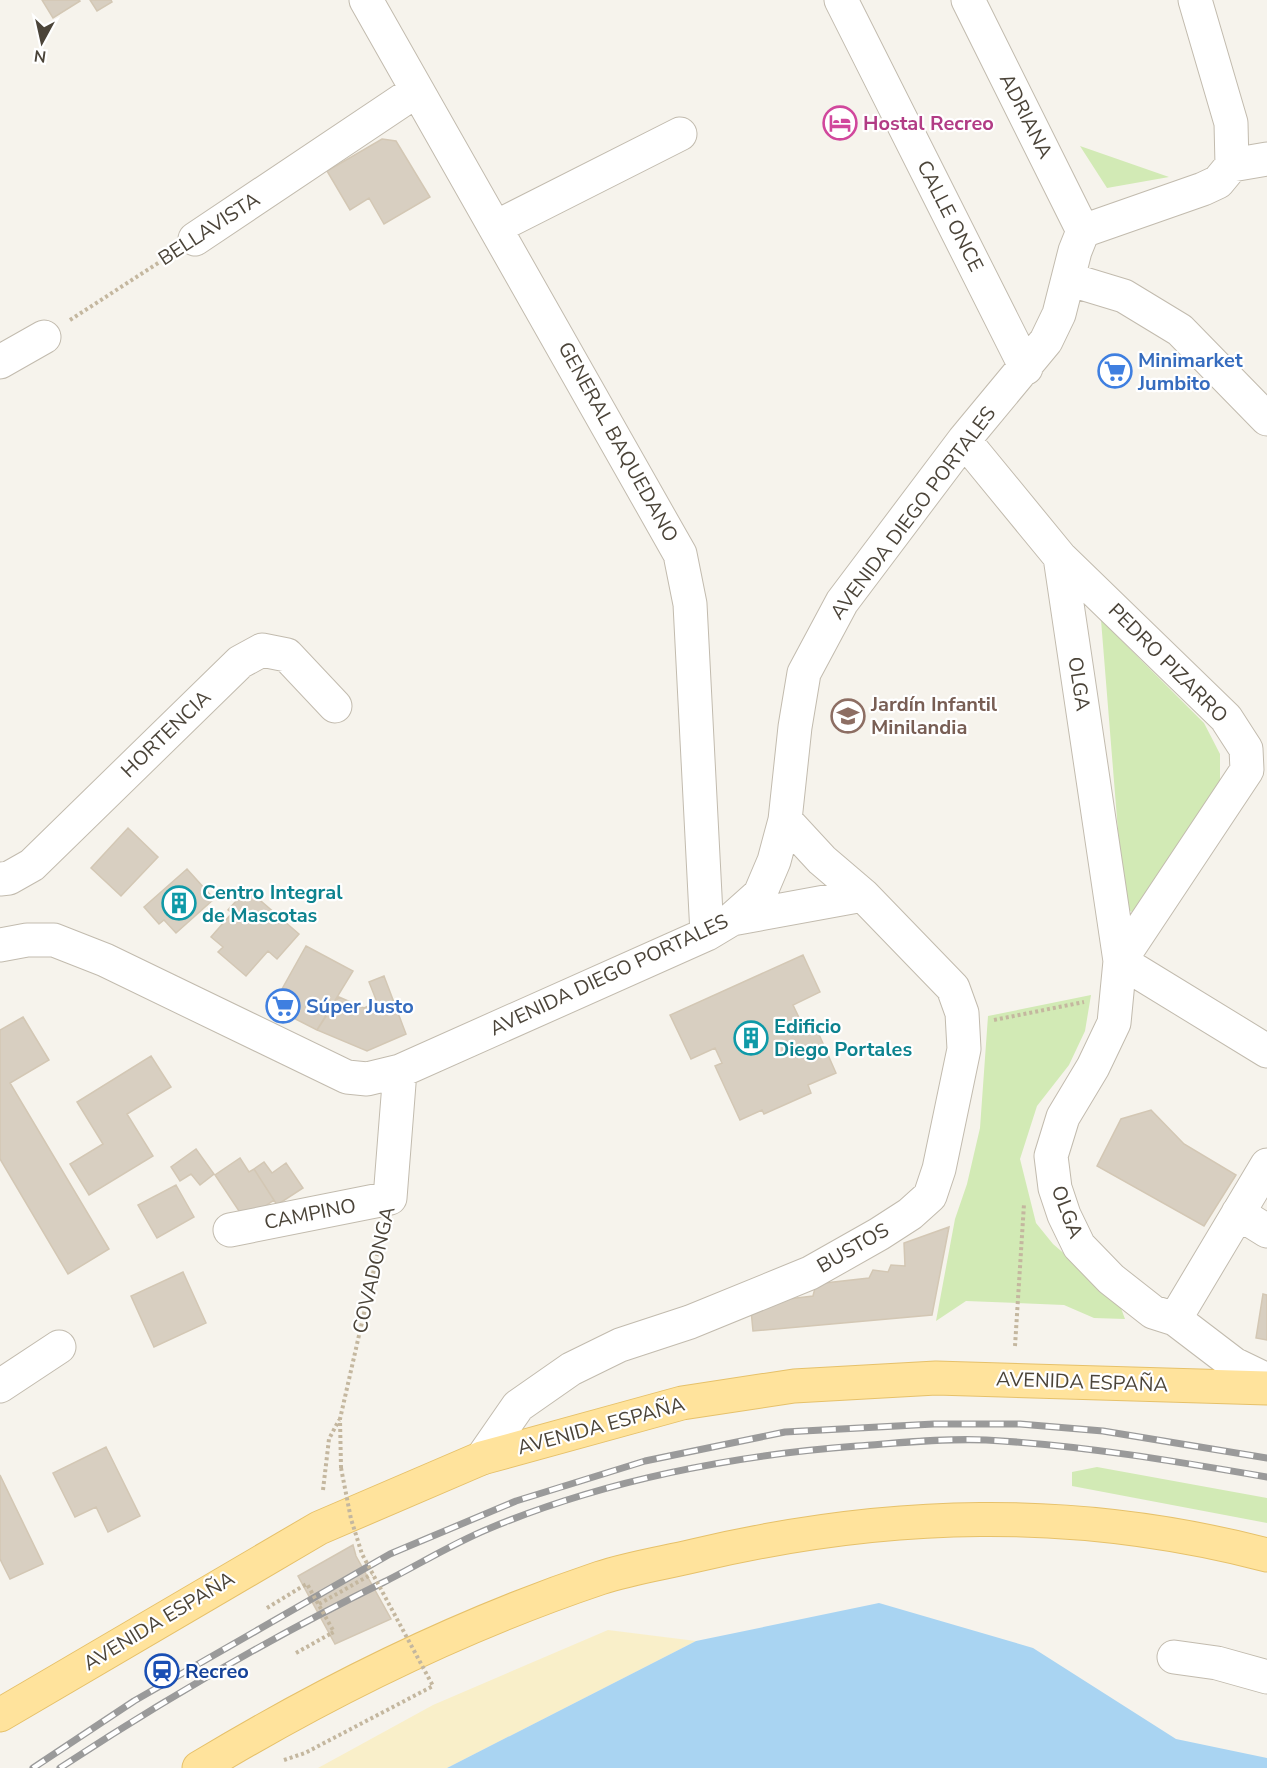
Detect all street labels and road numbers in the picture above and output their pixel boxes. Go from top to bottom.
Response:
street label: ADRIANA [993,69,1059,163]
street label: CALLE ONCE [910,156,990,276]
street label: BELLAVISTA [153,186,265,272]
street label: GENERAL BAQUEDANO [552,337,684,547]
street label: AVENIDA DIEGO PORTALES [824,401,1002,625]
street label: PEDRO PIZARRO [1102,597,1234,729]
street label: OLGA [1061,655,1097,713]
street label: HORTENCIA [115,684,217,784]
street label: AVENIDA DIEGO PORTALES [485,908,733,1042]
street label: OLGA [1045,1182,1090,1243]
street label: CAMPINO [262,1192,358,1236]
street label: COVADONGA [346,1204,402,1336]
street label: BUSTOS [812,1217,894,1279]
street label: AVENIDA ESPAÑA [996,1366,1169,1399]
street label: AVENIDA ESPAÑA [514,1391,688,1461]
street label: AVENIDA ESPAÑA [78,1565,240,1677]

